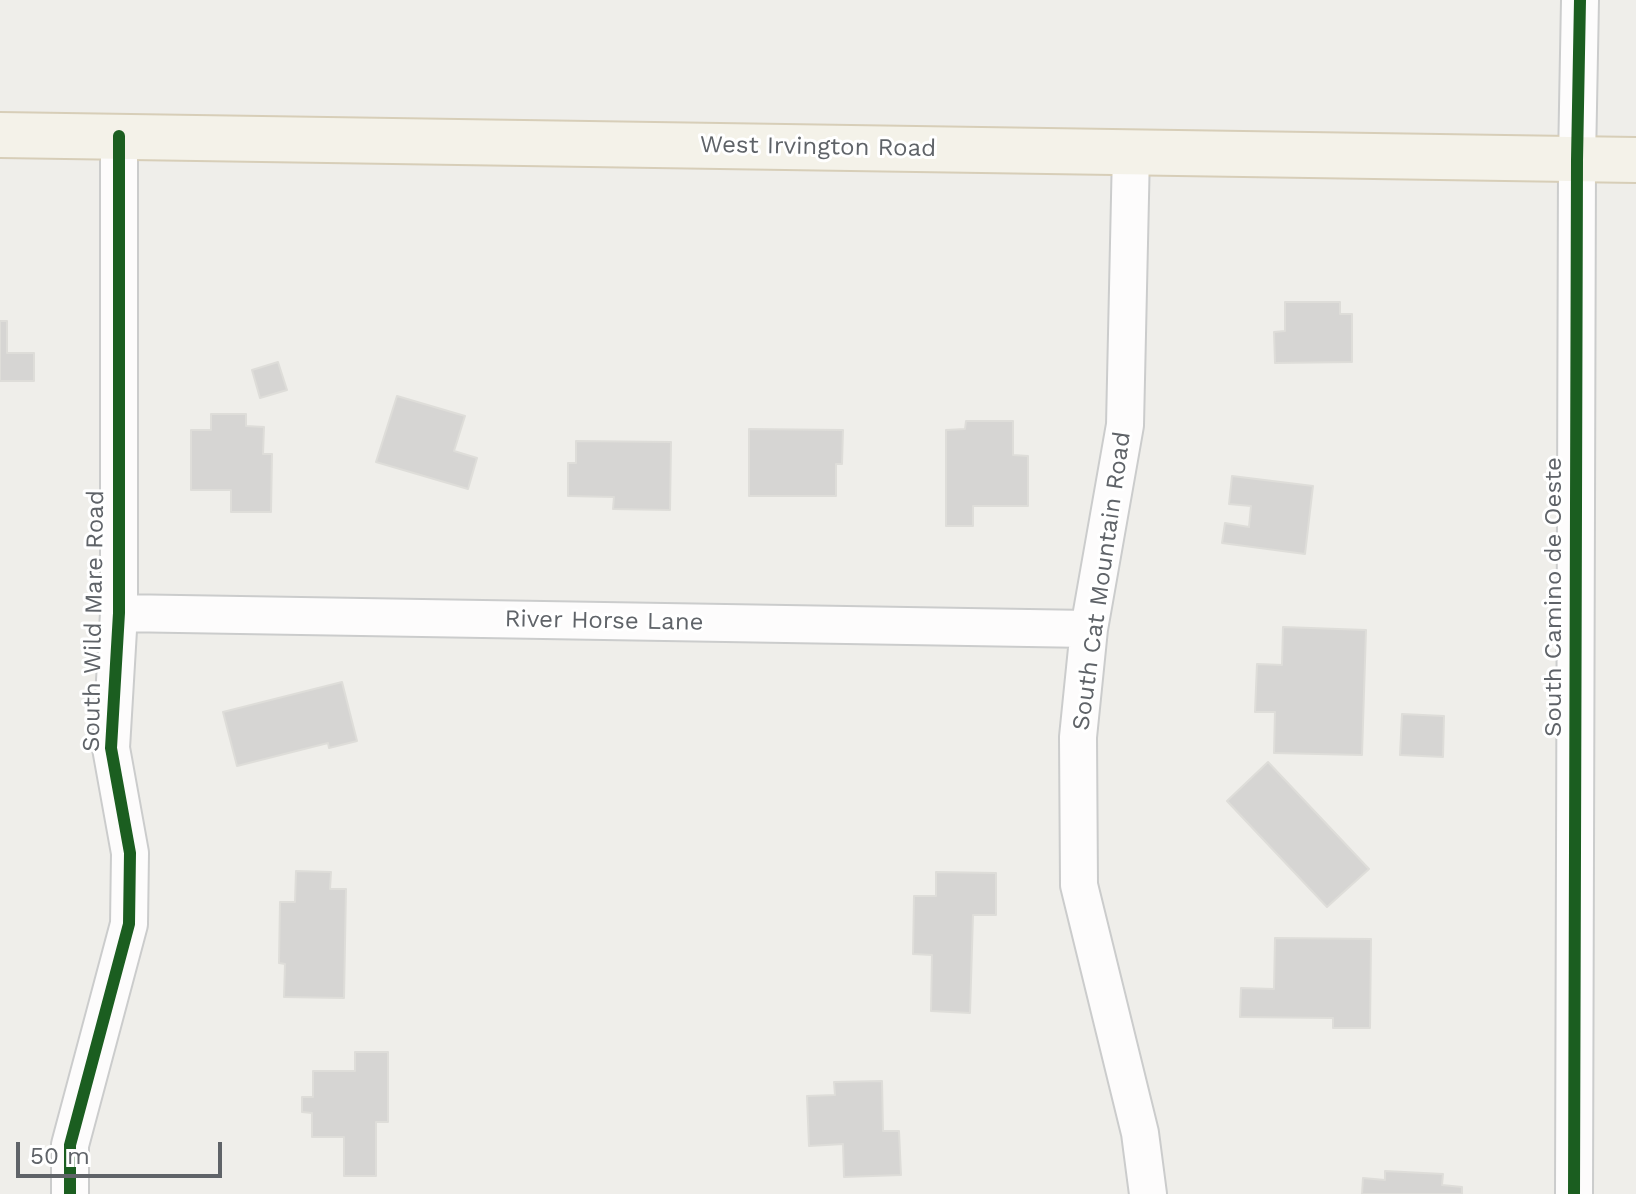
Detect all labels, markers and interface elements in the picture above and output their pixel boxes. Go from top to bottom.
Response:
street label: West Irvington Road [700,131,936,163]
street label: South Cat Mountain Road [1067,430,1137,732]
street label: South Camino de Oeste [1540,457,1568,737]
street label: South Wild Mare Road [77,490,111,752]
street label: River Horse Lane [504,605,704,637]
scale bar [20,1126,226,1176]
text: 50 m [30,1142,90,1170]

